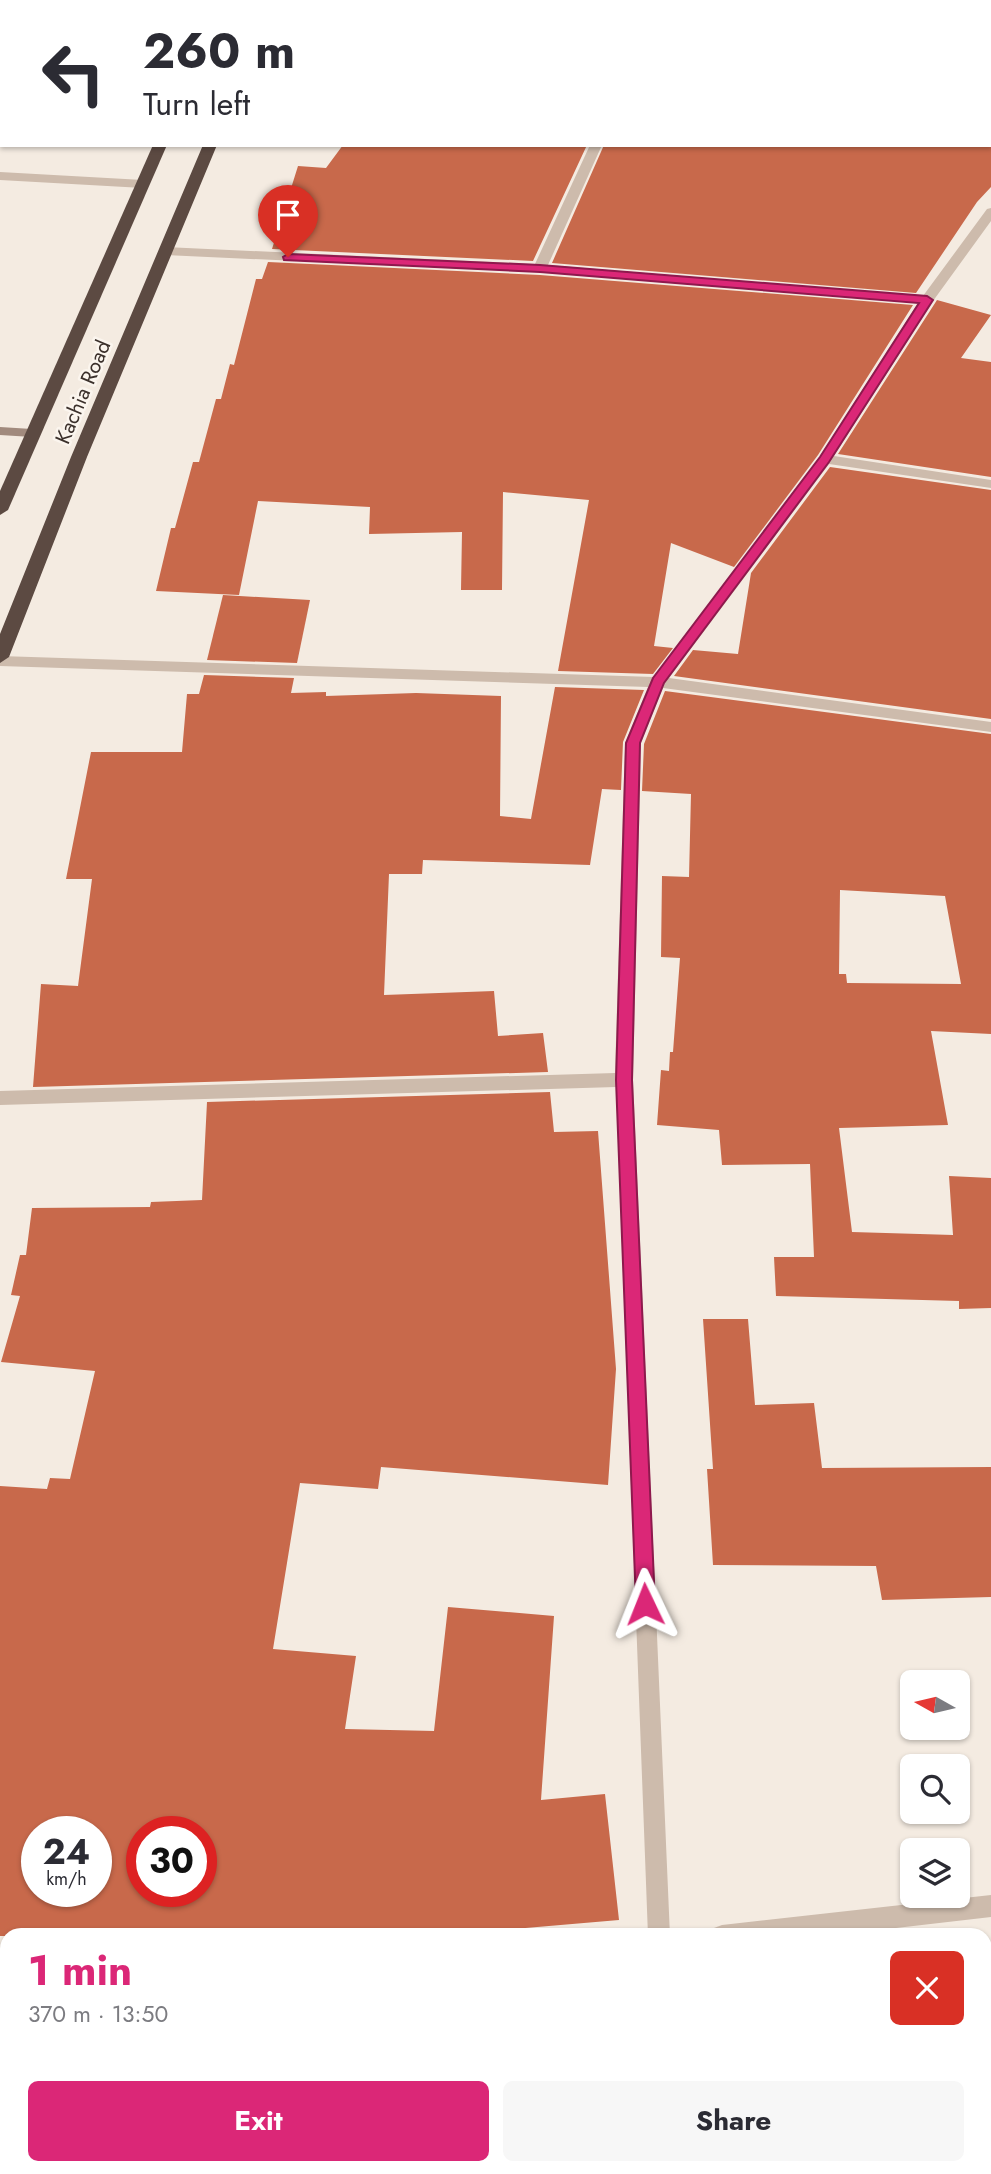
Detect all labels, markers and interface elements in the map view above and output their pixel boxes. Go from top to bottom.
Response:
text: 260 m [143,16,295,86]
icon: left [28,28,119,119]
text: Turn left [143,81,250,127]
pin [258,185,318,257]
icon: arrive [269,196,307,234]
street label: Kachia Road [48,335,118,449]
position arrow [608,1567,682,1641]
north arrow [900,1670,970,1740]
map controls [900,1670,970,1908]
button: search [900,1754,970,1824]
speed limit sign: 30 [126,1816,217,1907]
text: 24 [43,1827,90,1877]
button: layers [900,1838,970,1908]
text: km/h [46,1866,87,1892]
text: 1 min [28,1940,132,2001]
button: close [890,1951,964,2025]
text: 370 m · 13:50 [28,1997,168,2031]
button: Exit [28,2081,489,2161]
button: Share [503,2081,964,2161]

